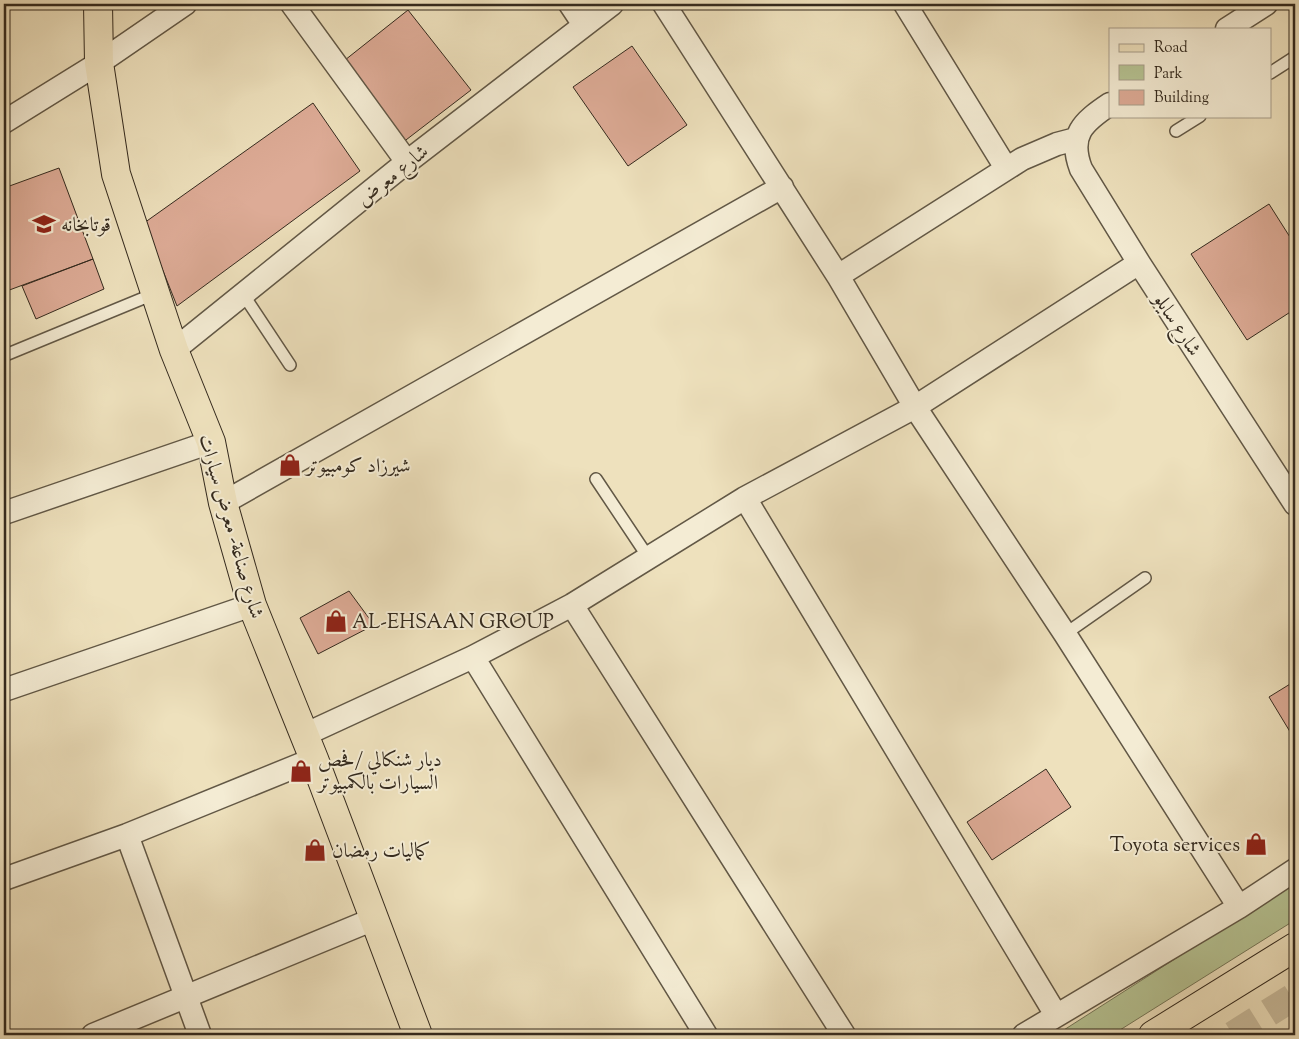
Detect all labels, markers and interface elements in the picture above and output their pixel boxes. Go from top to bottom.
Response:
legend [1109,28,1272,118]
text: Road [1154,38,1188,59]
text: Park [1154,64,1183,85]
text: Building [1154,88,1209,109]
street label: شارع معرض [351,139,436,216]
school or university icon: قوتابخانه [31,211,57,237]
place label: قوتابخانه [61,212,111,241]
street label: شارع سايلو [1143,286,1207,363]
street label: شارع صناعة- معرض سيارات [188,431,270,623]
shop icon: شيرزاد كومبيوتر [277,452,303,478]
place label: شيرزاد كومبيوتر [304,453,411,482]
shop icon: AL-EHSAAN GROUP [323,608,349,634]
place label: AL-EHSAAN GROUP [352,609,554,638]
place label: ديار شنكالي /فحص السيارات بالكمبيوتر [316,747,442,799]
shop icon: ديار شنكالي /فحص السيارات بالكمبيوتر [288,758,314,784]
shop icon: Toyota services [1243,831,1269,857]
place label: Toyota services [1110,832,1240,861]
shop icon: كماليات رمضان [302,837,328,863]
place label: كماليات رمضان [332,838,430,867]

